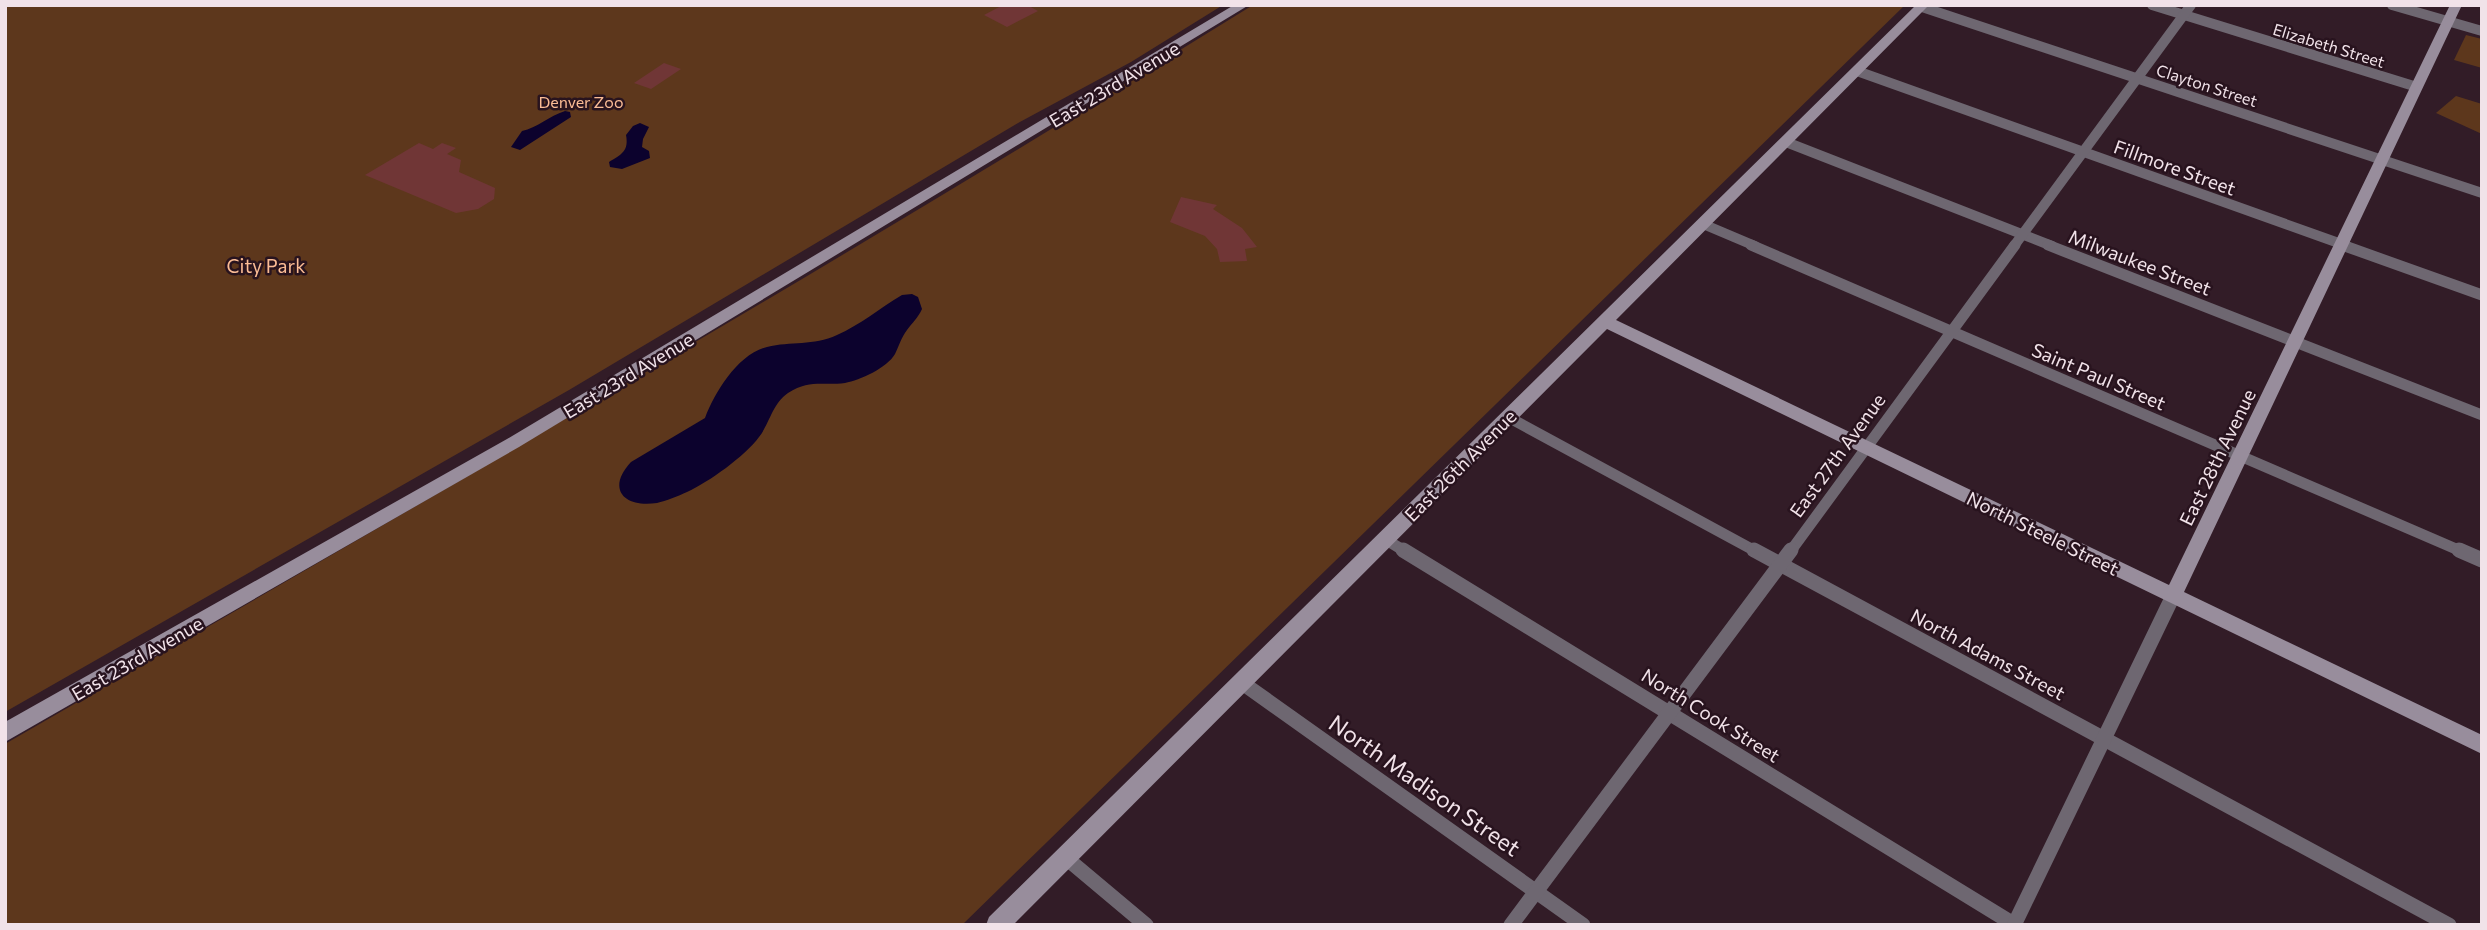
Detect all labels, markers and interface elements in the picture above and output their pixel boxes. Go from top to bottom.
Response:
street label: Elizabeth Street [2271,19,2388,71]
street label: East 23rd Avenue [1045,36,1183,132]
street label: Clayton Street [2154,60,2260,110]
park label: Denver Zoo [539,92,623,111]
street label: Fillmore Street [2111,134,2239,200]
street label: Milwaukee Street [2066,224,2215,300]
park label: City Park [227,254,305,277]
street label: East 23rd Avenue [559,327,697,423]
street label: Saint Paul Street [2029,337,2169,415]
street label: East 28th Avenue [2174,385,2260,529]
street label: East 27th Avenue [1784,389,1890,521]
street label: East 26th Avenue [1399,404,1521,526]
street label: North Steele Street [1963,486,2123,580]
street label: North Adams Street [1907,604,2069,705]
street label: East 23rd Avenue [67,611,207,705]
street label: North Cook Street [1638,663,1785,767]
street label: North Madison Street [1324,708,1526,862]

